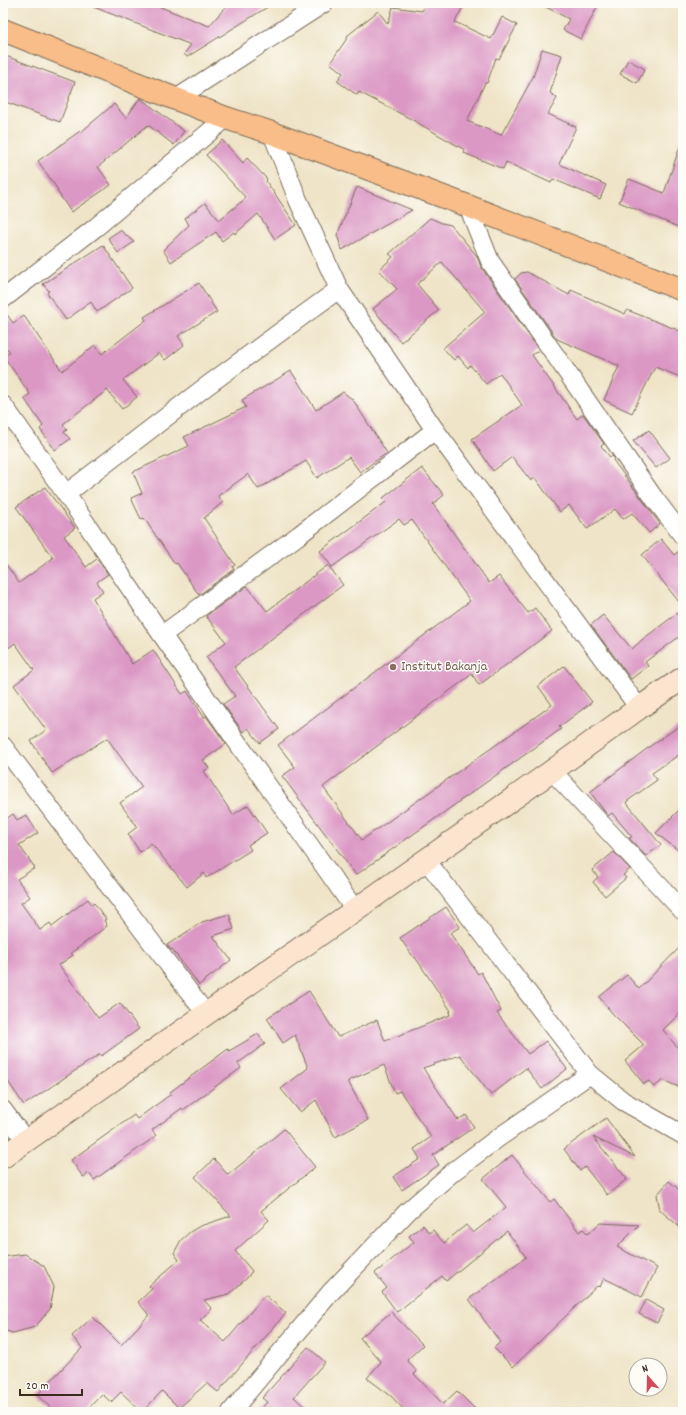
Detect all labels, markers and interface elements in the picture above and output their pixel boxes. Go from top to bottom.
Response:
place label: Institut Bakanja [401,657,488,677]
marker: Institut Bakanja [388,662,398,672]
north arrow [628,1357,668,1397]
text: N [640,1361,651,1378]
scale bar [20,1371,82,1397]
text: 20 m [26,1378,49,1395]

